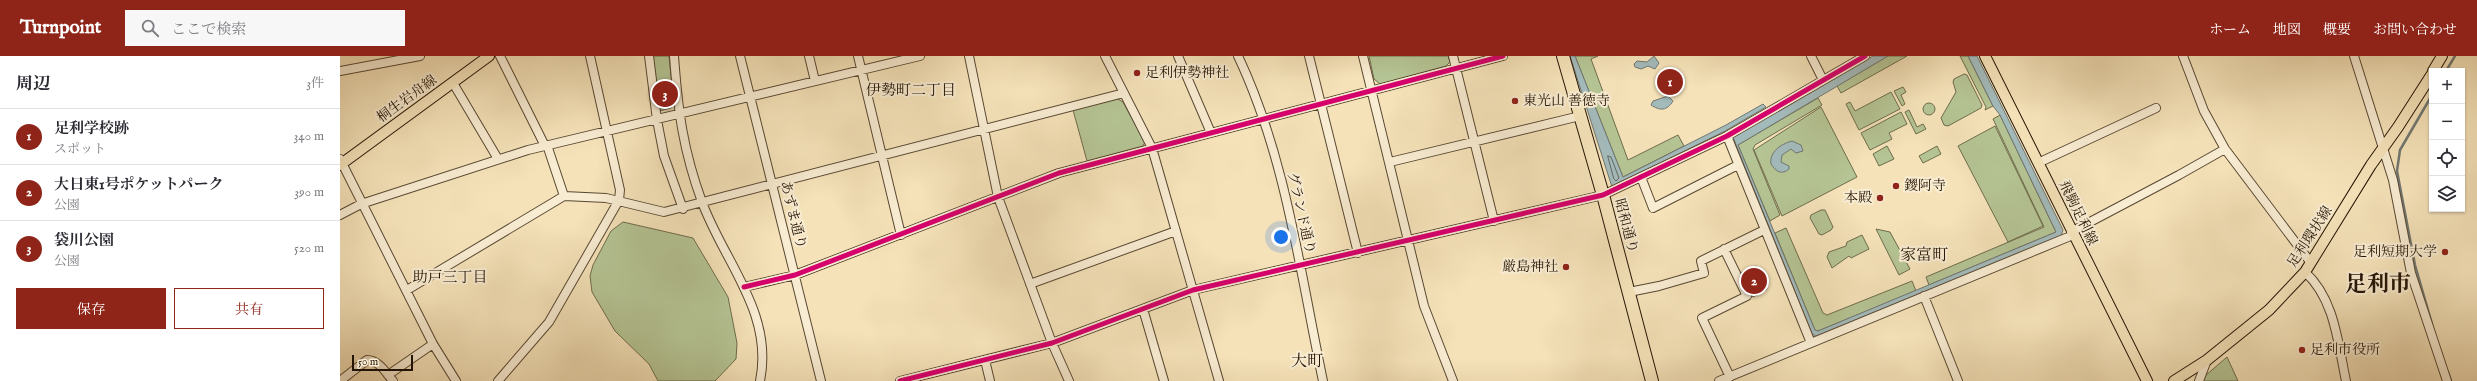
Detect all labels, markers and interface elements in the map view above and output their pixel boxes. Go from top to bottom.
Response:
search box [125,10,405,46]
text: Turnpoint [20,16,101,40]
icon: search [139,17,161,39]
text: ここで検索 [171,20,246,39]
text: ホーム [2209,21,2251,39]
text: 地図 [2273,21,2301,39]
text: 概要 [2323,21,2351,39]
text: お問い合わせ [2373,21,2457,39]
place label: 足利伊勢神社 [1145,64,1229,82]
pin: 1 [1657,67,1683,97]
marker: 足利伊勢神社 [1132,68,1142,78]
map controls [2429,68,2465,212]
button: + [2429,68,2465,104]
street label: 桐生岩舟線 [373,71,441,127]
text: 周辺 [16,74,50,95]
text: 3件 [306,75,324,92]
pin: 3 [652,79,678,109]
district label: 伊勢町二丁目 [866,81,956,100]
place label: 東光山 善徳寺 [1523,92,1610,110]
marker: 東光山 善徳寺 [1510,96,1520,106]
button: − [2429,104,2465,140]
text: 足利学校跡 [54,119,129,138]
text: 1 [27,128,31,145]
text: 340 m [294,128,324,145]
button: locate [2429,140,2465,176]
text: スポット [54,141,106,158]
street label: グランド通り [1283,170,1319,256]
text: 大日東1号ポケットパーク [54,175,224,194]
button: layers [2429,176,2465,212]
place label: 鑁阿寺 [1904,177,1946,195]
street label: 飛駒足利線 [2055,178,2101,248]
street label: あずま通り [776,179,810,251]
marker: 鑁阿寺 [1891,181,1901,191]
text: 2 [26,184,32,201]
text: 390 m [294,184,324,201]
place label: 本殿 [1844,189,1872,207]
marker: 本殿 [1875,193,1885,203]
text: 公園 [54,197,80,214]
street label: 昭和通り [1610,197,1642,255]
street label: 足利環状線 [2283,203,2337,271]
your location [1271,227,1291,247]
text: 袋川公園 [54,231,114,250]
text: 3 [27,240,31,257]
text: 520 m [294,240,324,257]
place label: 足利短期大学 [2353,243,2437,261]
district label: 家富町 [1900,246,1948,266]
marker: 足利短期大学 [2440,247,2450,257]
text: 公園 [54,253,80,270]
place label: 厳島神社 [1502,258,1558,276]
marker: 厳島神社 [1561,262,1571,272]
pin: 2 [1741,266,1767,296]
district label: 助戸三丁目 [412,268,488,287]
district label: 足利市 [2345,271,2411,299]
button: 保存 [16,288,166,329]
button: 共有 [174,288,324,329]
place label: 足利市役所 [2310,341,2380,359]
marker: 足利市役所 [2297,345,2307,355]
district label: 大町 [1291,352,1323,372]
scale bar [352,353,413,372]
text: 50 m [358,355,378,369]

